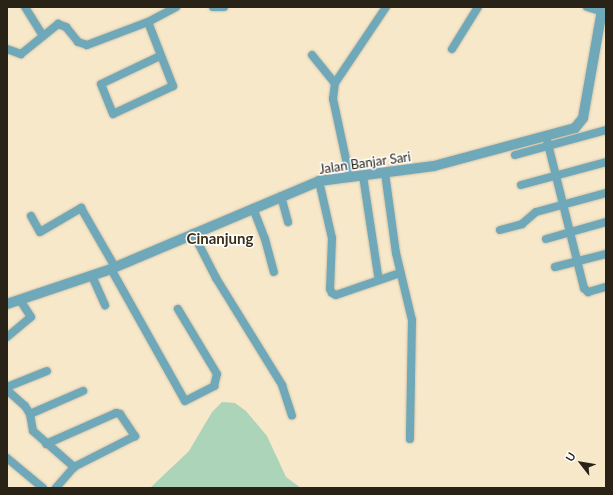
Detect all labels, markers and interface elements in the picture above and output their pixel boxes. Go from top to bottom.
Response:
street label: Jalan Banjar Sari [318,149,412,177]
district label: Cinanjung [187,230,253,248]
north arrow [561,443,601,483]
text: U [563,450,578,463]

